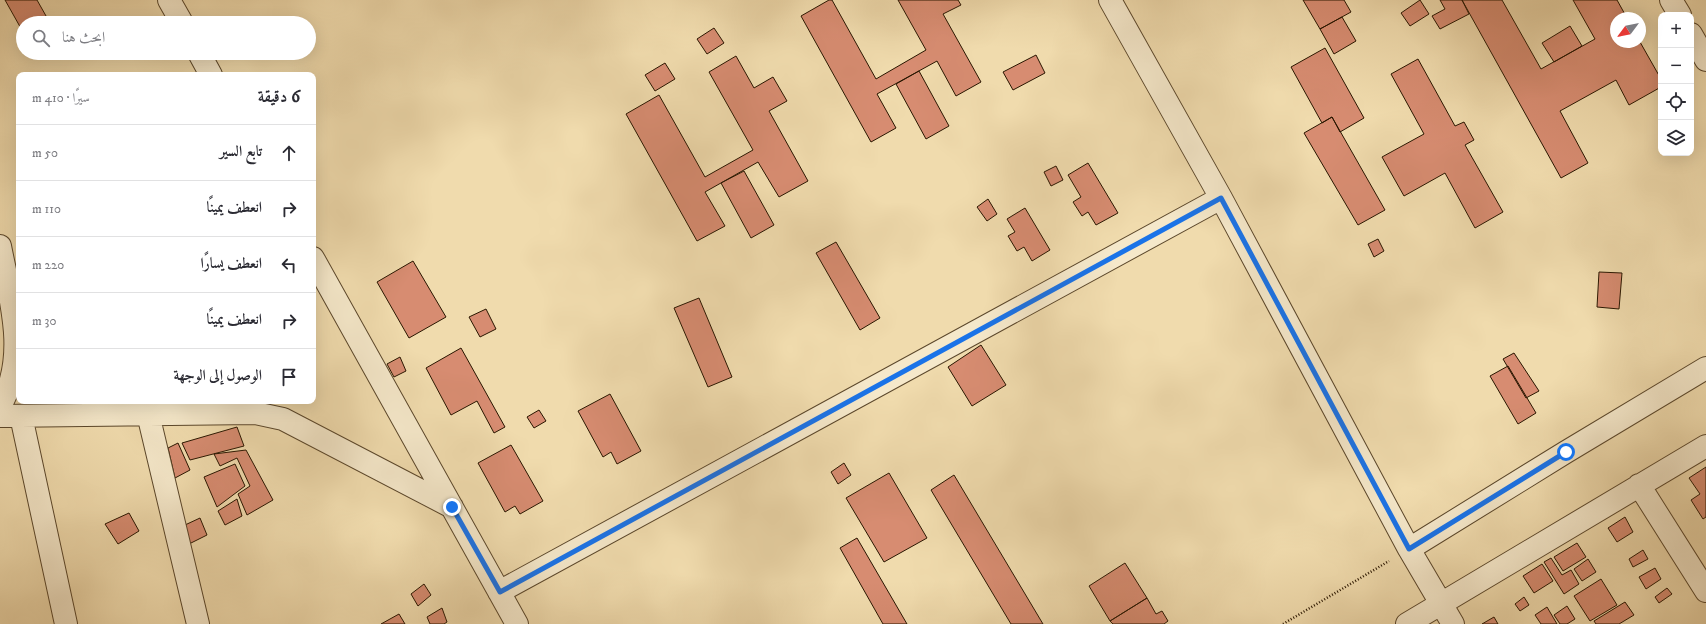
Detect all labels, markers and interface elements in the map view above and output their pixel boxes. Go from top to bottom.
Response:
north arrow [1610,12,1646,48]
map controls [1658,12,1694,156]
button: + [1658,12,1694,48]
search box [16,16,316,60]
icon: search [30,27,52,49]
text: ابحث هنا [62,28,105,47]
button: − [1658,48,1694,84]
button: locate [1658,84,1694,120]
text: 6 دقيقة [258,86,300,108]
text: سيرًا · 410 m [32,90,90,106]
button: layers [1658,120,1694,156]
text: تابع السير [220,142,262,161]
icon: ahead [278,142,300,164]
text: 50 m [32,145,58,161]
text: انعطف يمينًا [207,198,262,217]
icon: right [278,198,300,220]
text: 110 m [32,201,61,217]
text: انعطف يسارًا [201,254,262,273]
icon: left [278,254,300,276]
text: 220 m [32,257,64,273]
text: انعطف يمينًا [207,310,262,329]
icon: right [278,310,300,332]
text: 30 m [32,313,56,329]
text: الوصول إلى الوجهة [173,366,262,385]
icon: arrive [278,366,300,388]
route start [1557,443,1575,461]
route end [443,498,461,516]

